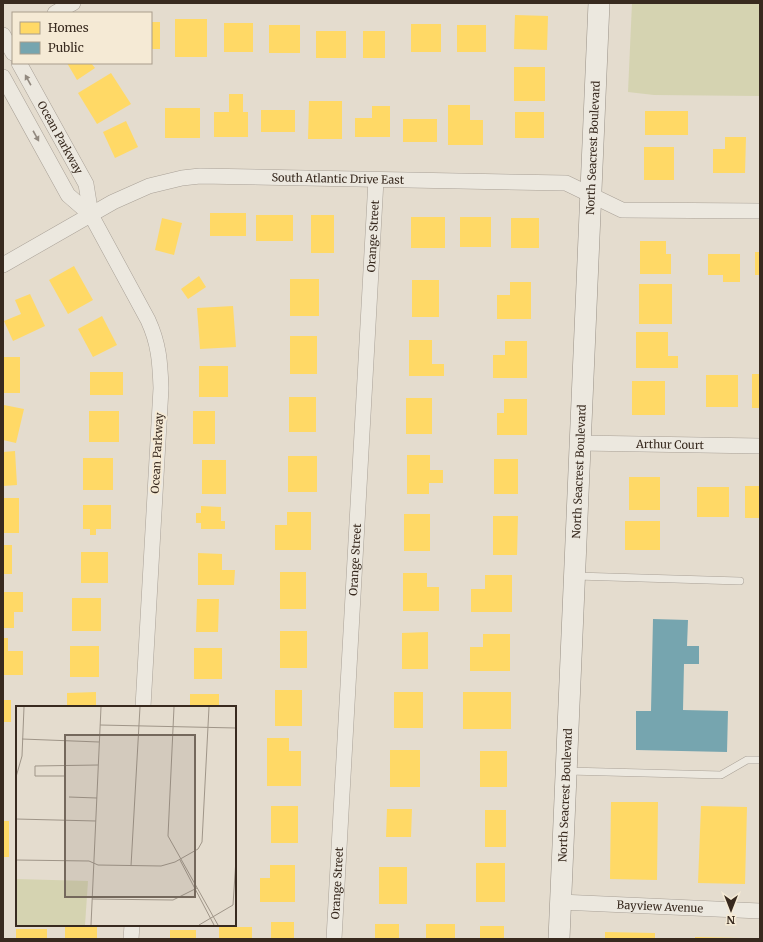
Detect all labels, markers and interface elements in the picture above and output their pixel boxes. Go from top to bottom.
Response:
legend [12,12,152,64]
text: Homes [48,20,89,35]
text: Public [48,40,84,55]
one-way arrow [25,74,31,86]
street label: North Seacrest Boulevard [583,80,603,215]
street label: Ocean Parkway [34,99,86,177]
one-way arrow [32,130,39,142]
street label: South Atlantic Drive East [271,170,405,187]
street label: Orange Street [364,199,382,273]
street label: North Seacrest Boulevard [569,404,589,539]
street label: Ocean Parkway [148,412,166,494]
street label: Arthur Court [635,437,705,452]
street label: Orange Street [346,522,364,596]
inset map [16,706,236,926]
street label: North Seacrest Boulevard [555,727,575,862]
street label: Orange Street [328,846,346,920]
north arrow [711,890,751,930]
street label: Bayview Avenue [616,898,704,915]
text: N [726,913,735,927]

